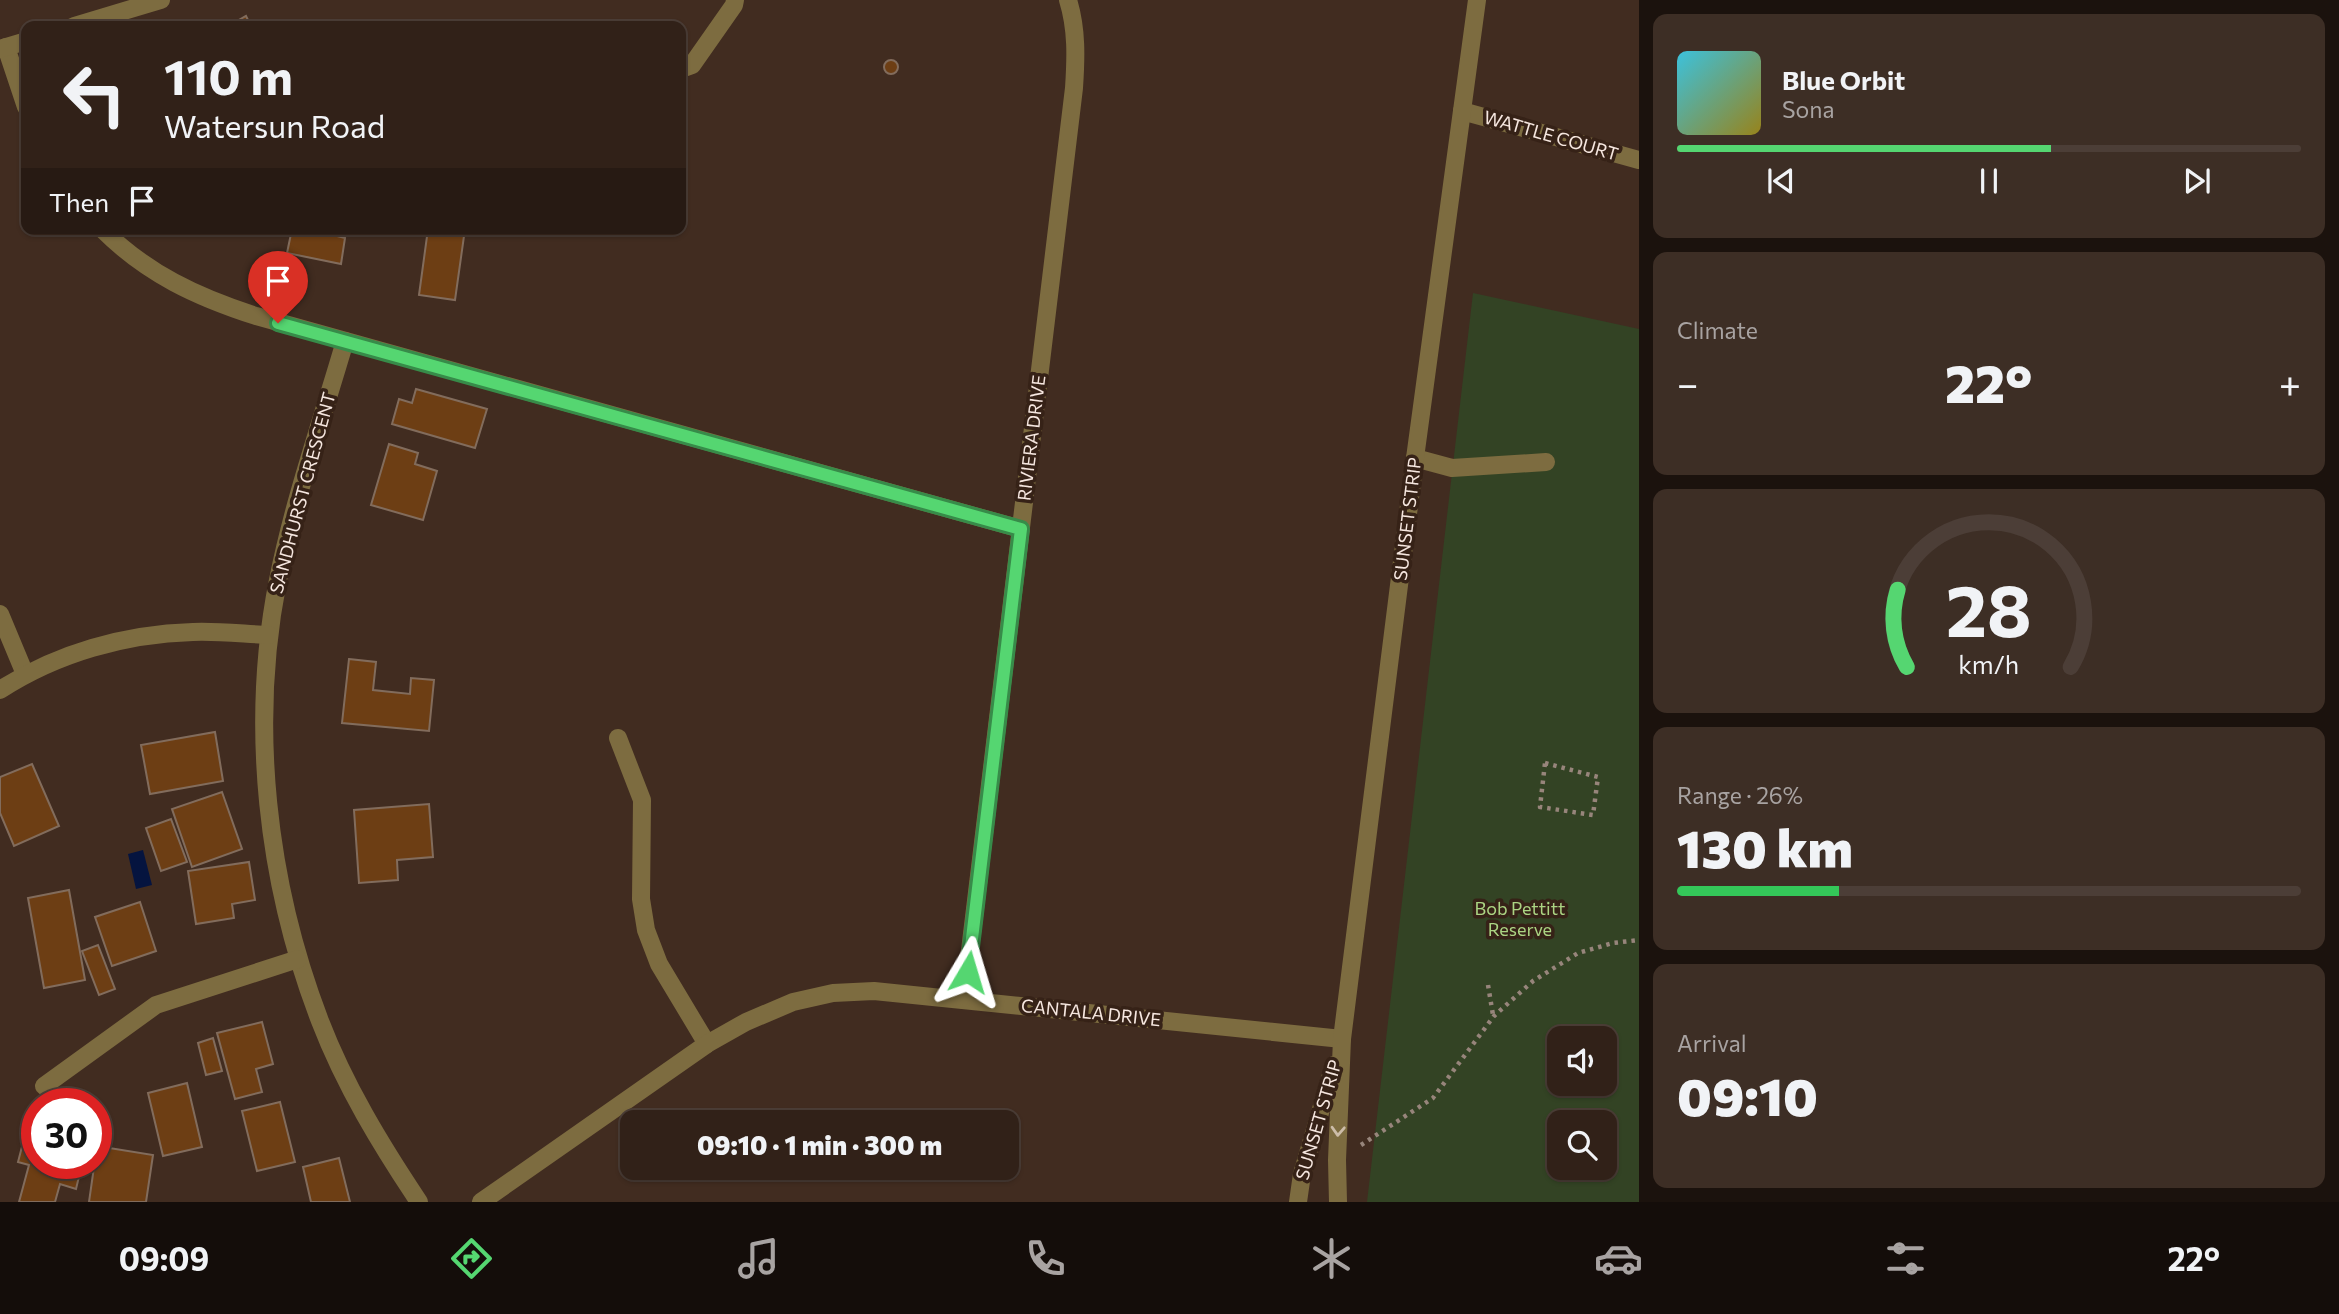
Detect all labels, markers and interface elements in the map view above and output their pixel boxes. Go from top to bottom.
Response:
text: 110 m [164,45,293,105]
icon: left [49,49,140,140]
text: Blue Orbit [1782,64,1905,95]
text: Sona [1782,95,1834,123]
text: Watersun Road [164,105,385,145]
street label: WATTLE COURT [1482,105,1621,165]
icon: previous [1762,162,1800,200]
icon: pause [1970,162,2008,200]
icon: next [2178,162,2216,200]
icon: arrive [123,182,161,220]
text: Then [49,186,109,217]
pin [248,251,308,323]
icon: arrive [259,262,297,300]
text: Climate [1677,316,1758,344]
text: 22° [1945,350,2032,414]
text: − [1677,359,1699,406]
text: + [2279,359,2301,406]
street label: RIVIERA DRIVE [1012,374,1050,502]
street label: SANDHURST CRESCENT [265,390,340,596]
street label: SUNSET STRIP [1389,456,1425,582]
text: 28 [1946,563,2032,652]
text: km/h [1959,649,2019,679]
text: Range · 26% [1677,781,1803,809]
text: 130 km [1677,815,1853,879]
park label: Bob Pettitt Reserve [1475,897,1565,940]
position arrow [931,935,1005,1009]
street label: CANTALA DRIVE [1020,994,1162,1030]
map controls [1547,1026,1617,1180]
button: sound [1547,1026,1617,1096]
text: Arrival [1677,1029,1747,1057]
street label: SUNSET STRIP [1290,1057,1346,1182]
text: 09:10 [1677,1063,1818,1127]
speed limit sign: 30 [21,1088,112,1179]
button: search [1547,1110,1617,1180]
one-way arrow [1331,1126,1346,1137]
text: 09:10 · 1 min · 300 m [697,1129,942,1160]
icon: directions [447,1234,496,1283]
icon: music [734,1234,783,1283]
icon: phone [1021,1234,1070,1283]
icon: climate [1307,1234,1356,1283]
icon: car [1594,1234,1643,1283]
icon: filters [1881,1234,1930,1283]
text: 09:09 [119,1238,209,1278]
text: 22° [2167,1238,2220,1278]

